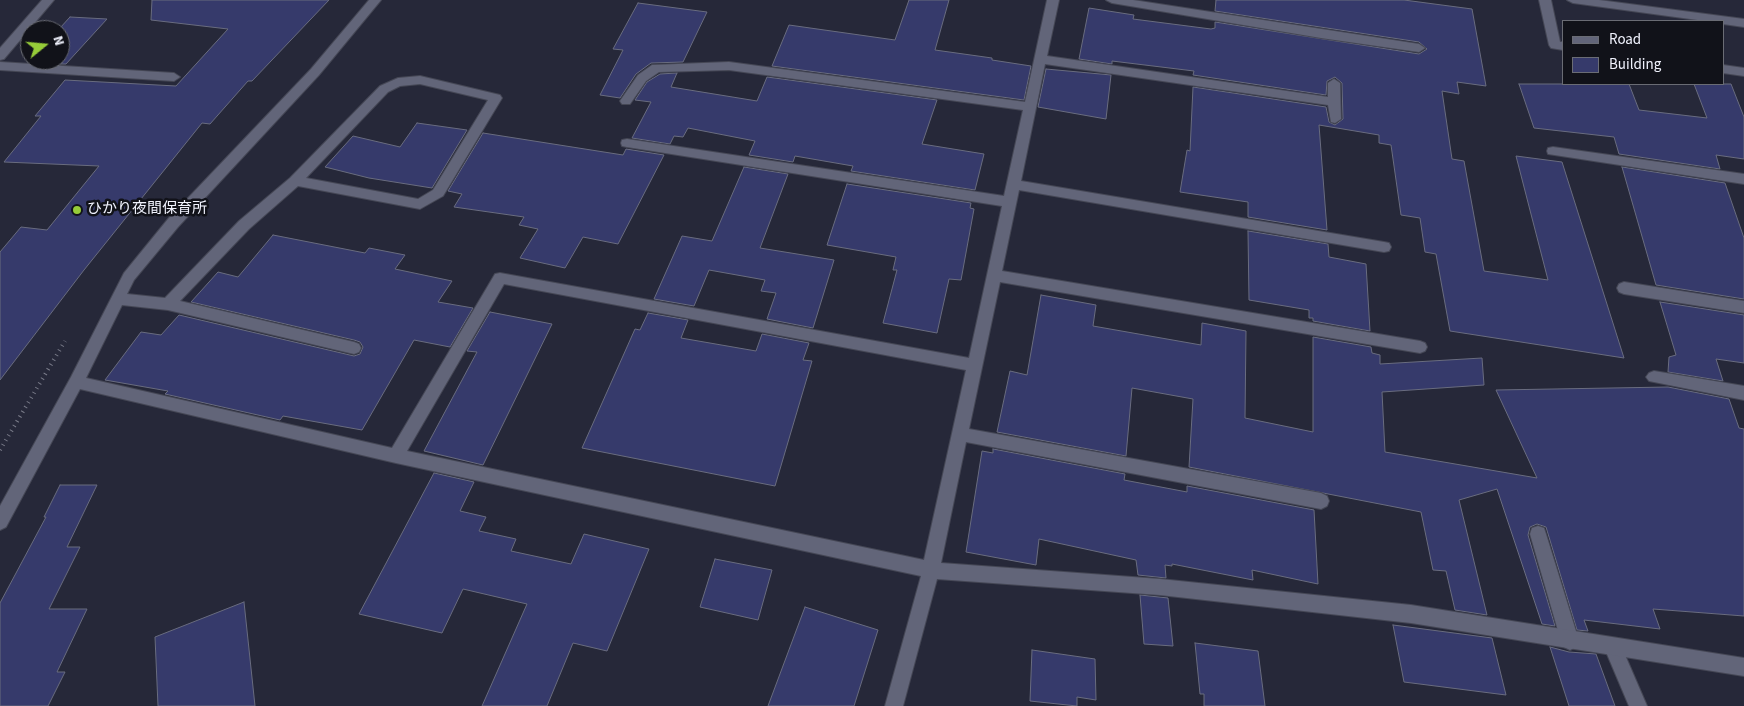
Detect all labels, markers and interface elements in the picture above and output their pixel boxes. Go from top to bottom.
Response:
north arrow [20,20,70,70]
legend [1562,20,1724,85]
text: Road [1609,29,1641,50]
text: N [47,34,69,48]
text: Building [1609,54,1661,75]
place label: ひかり夜間保育所 [87,201,207,219]
marker: ひかり夜間保育所 [71,204,83,216]

